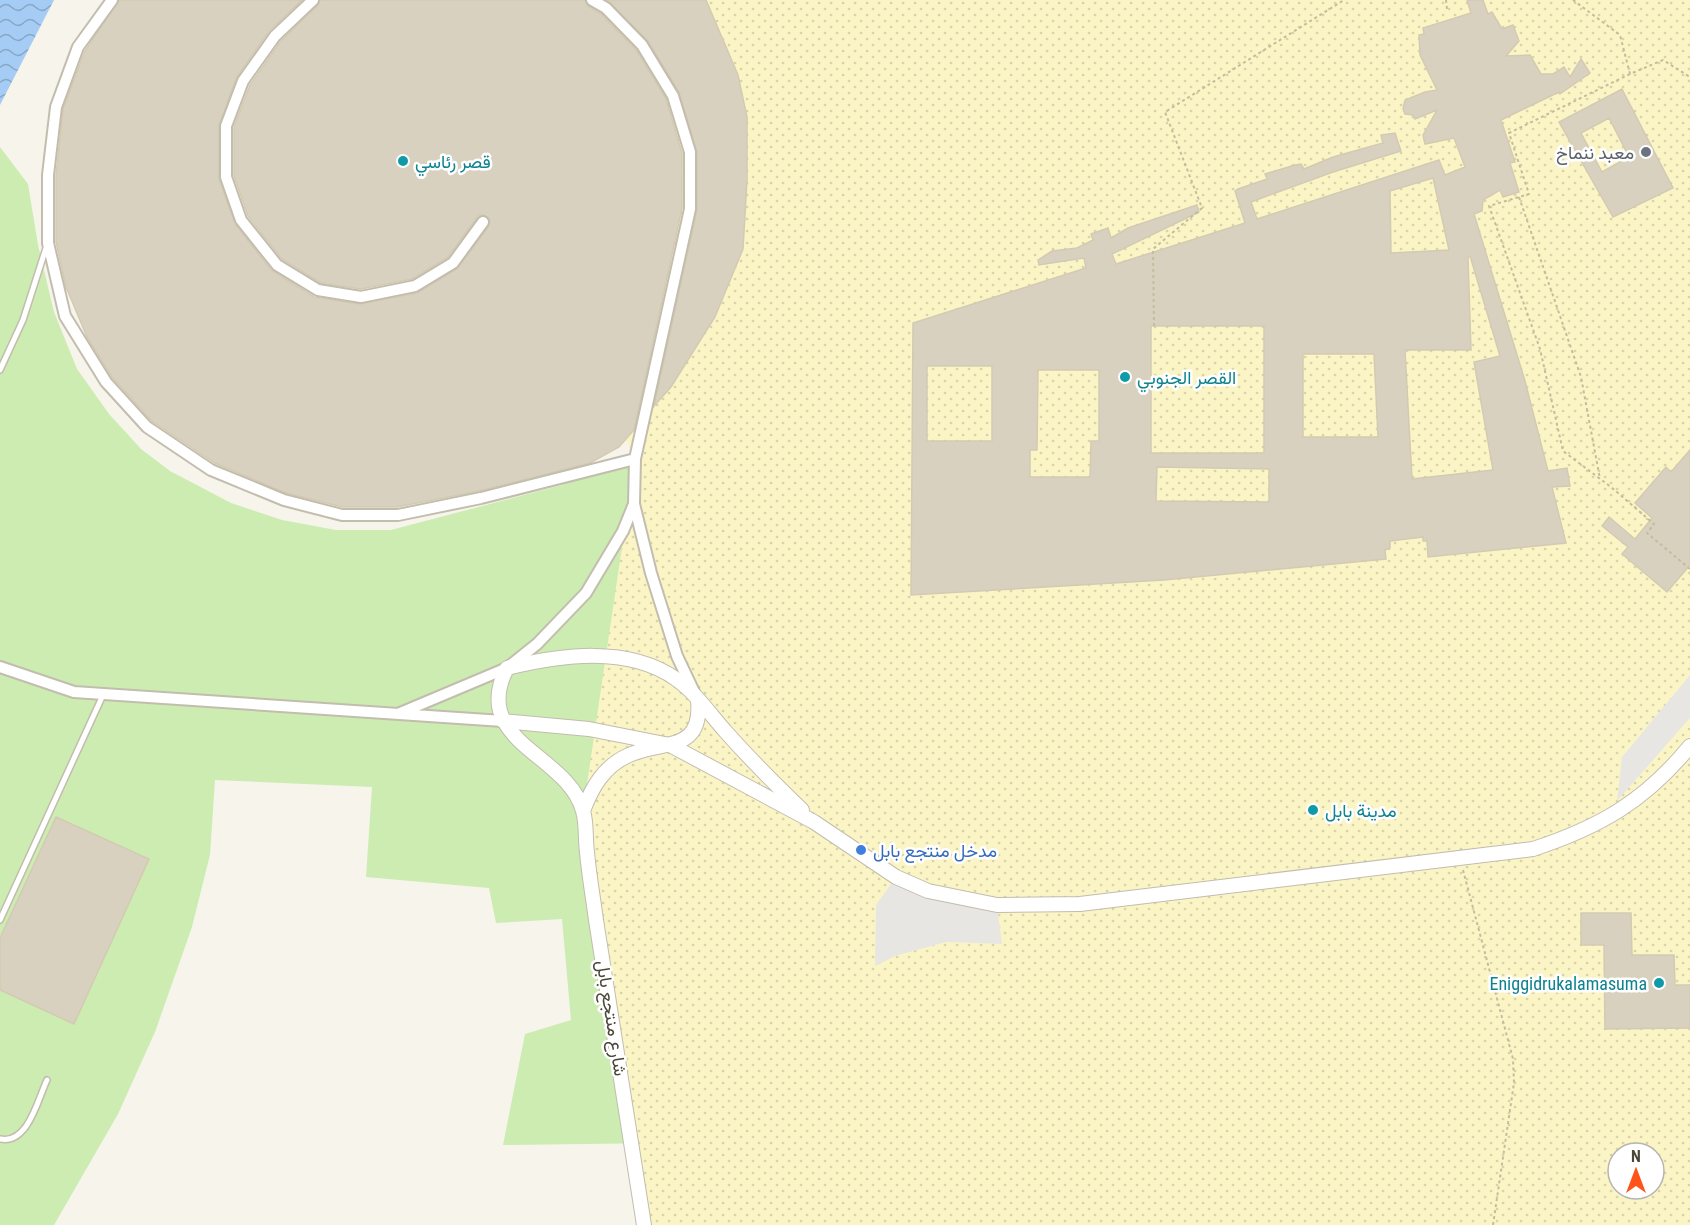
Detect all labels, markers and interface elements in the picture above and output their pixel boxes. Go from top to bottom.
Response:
place label: معبد ننماخ [1556,142,1634,165]
marker: معبد ننماخ [1639,145,1653,159]
place label: قصر رئاسي [415,151,491,177]
marker: قصر رئاسي [396,154,410,168]
place label: القصر الجنوبي [1137,367,1236,393]
marker: القصر الجنوبي [1118,370,1132,384]
place label: مدينة بابل [1325,800,1397,822]
marker: مدينة بابل [1306,803,1320,817]
place label: مدخل منتجع بابل [873,840,997,863]
marker: مدخل منتجع بابل [854,843,868,857]
street label: شارع منتجع بابل [590,959,632,1078]
place label: Eniggidrukalamasuma [1489,973,1647,994]
marker: Eniggidrukalamasuma [1652,976,1666,990]
north arrow [1606,1141,1666,1201]
text: N [1631,1147,1641,1166]

